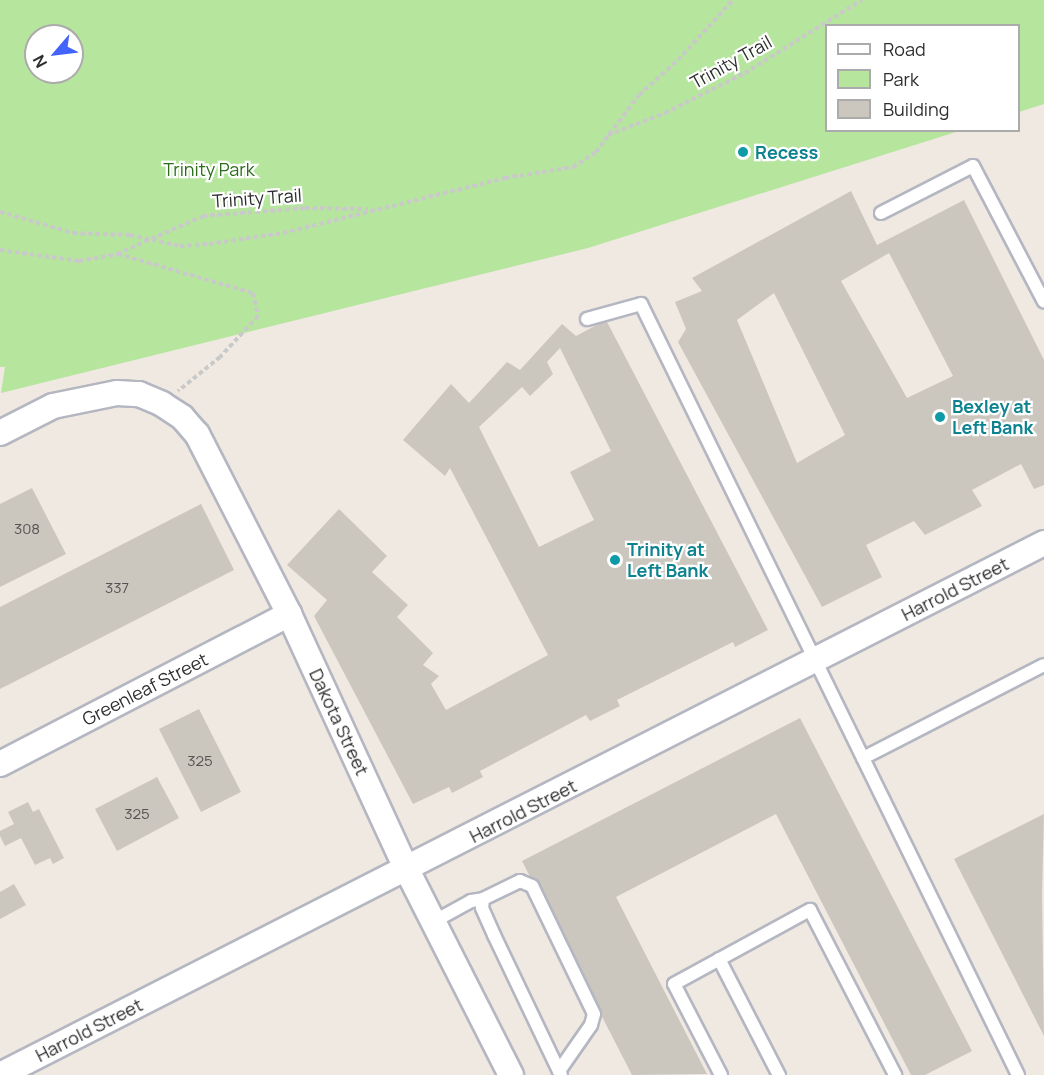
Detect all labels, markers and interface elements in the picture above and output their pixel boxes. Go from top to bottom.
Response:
north arrow [24,24,84,84]
legend [825,24,1020,132]
street label: Trinity Trail [686,31,776,93]
text: Road [883,37,926,61]
text: N [27,51,52,72]
text: Park [883,67,919,91]
text: Building [883,97,949,121]
place label: Recess [755,141,818,163]
marker: Recess [736,145,750,159]
park label: Trinity Park [163,158,255,180]
street label: Trinity Trail [211,184,303,212]
place label: Bexley at Left Bank [952,396,1033,438]
marker: Bexley at Left Bank [933,410,947,424]
house number: 308 [14,520,40,538]
place label: Trinity at Left Bank [627,539,708,582]
marker: Trinity at Left Bank [608,553,622,567]
street label: Harrold Street [898,553,1012,625]
house number: 337 [105,579,129,597]
street label: Greenleaf Street [79,648,211,730]
street label: Dakota Street [305,665,373,779]
house number: 325 [187,752,213,770]
street label: Harrold Street [466,775,580,847]
house number: 325 [124,805,150,823]
street label: Harrold Street [32,994,146,1066]

